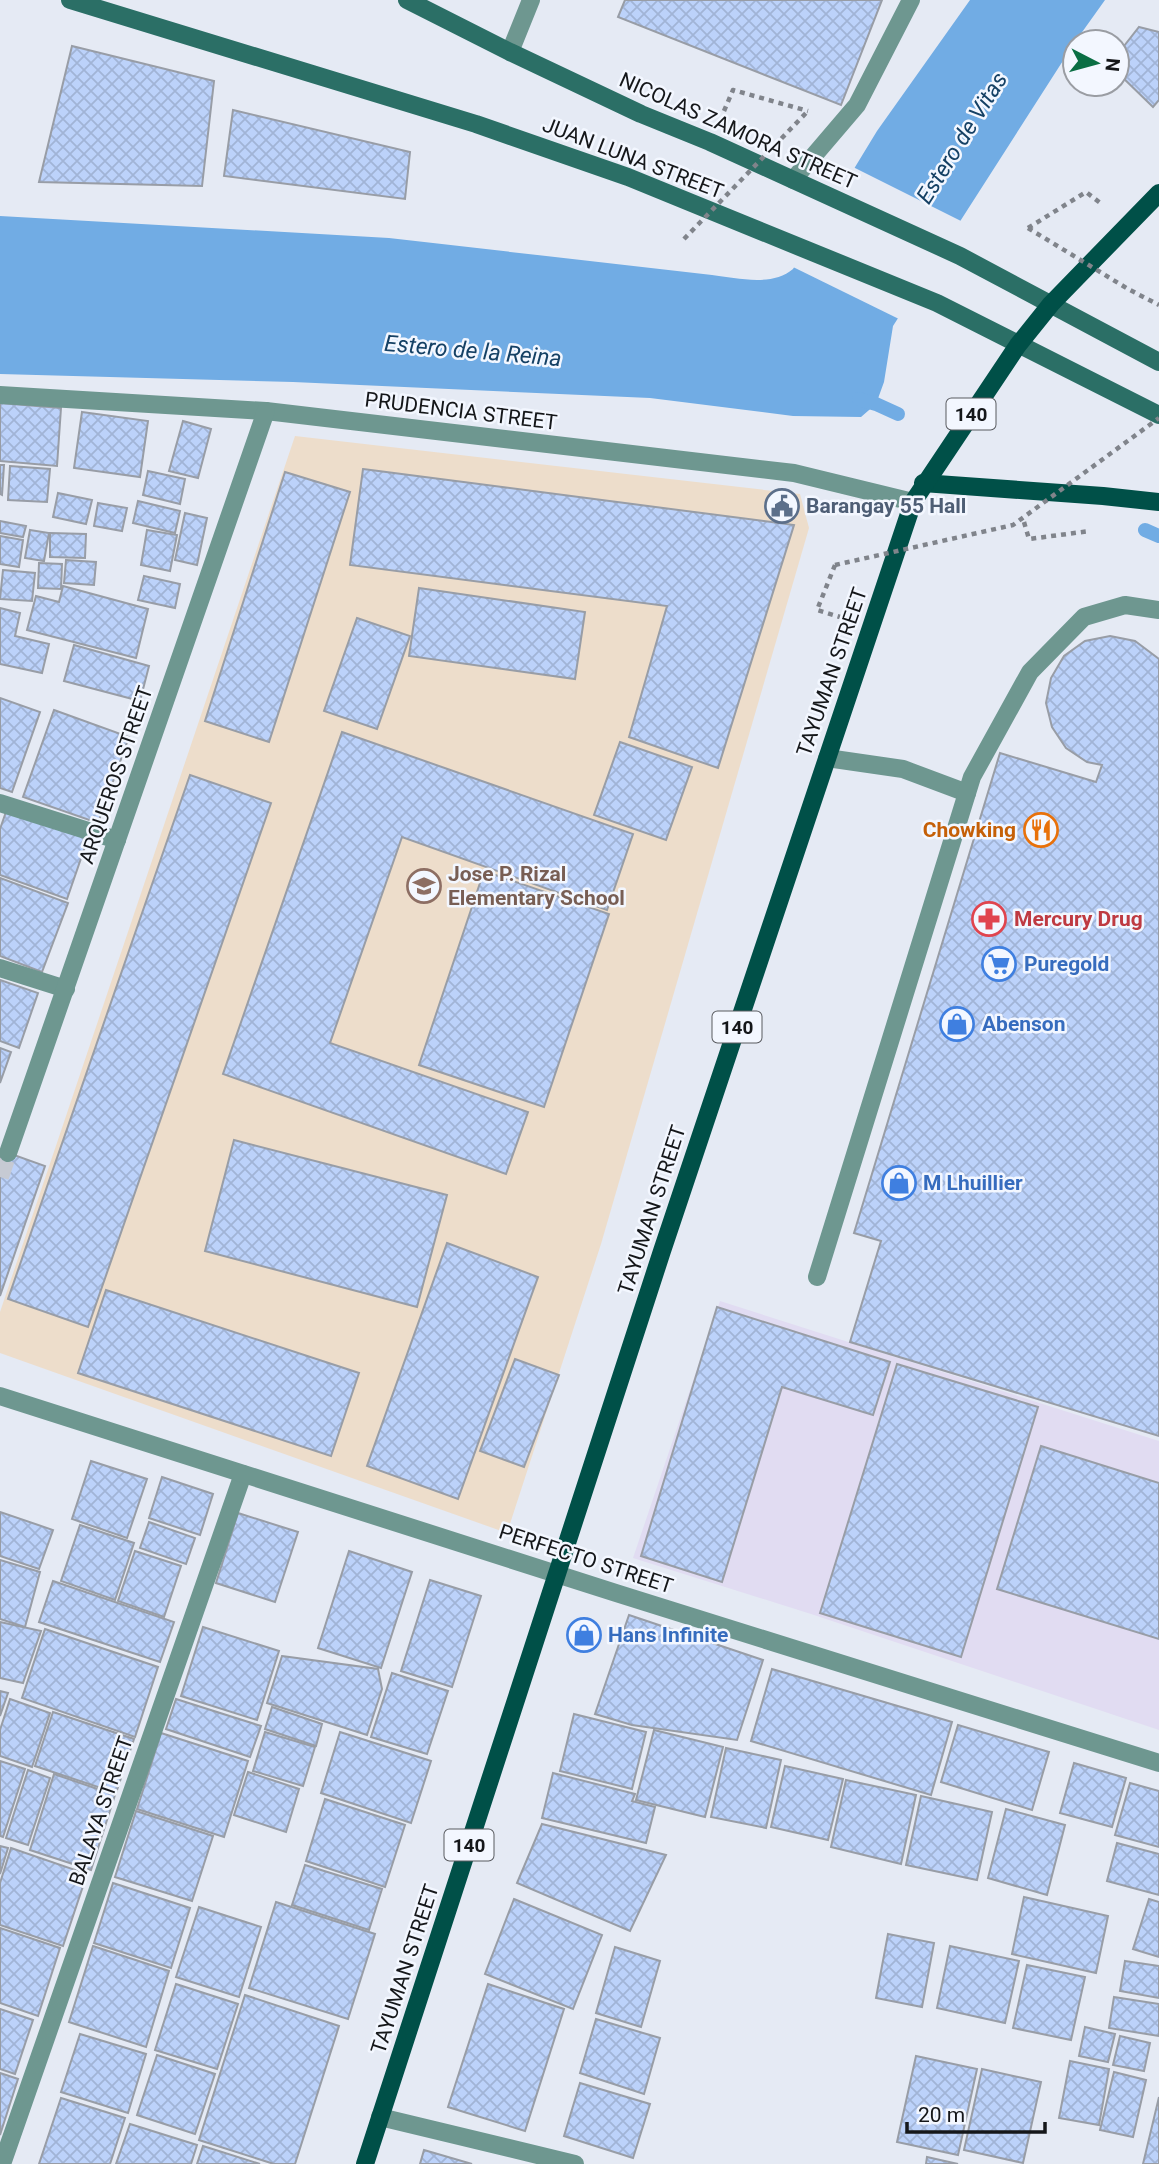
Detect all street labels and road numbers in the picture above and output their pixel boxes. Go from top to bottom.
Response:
street label: NICOLAS ZAMORA STREET [616,68,861,194]
street label: JUAN LUNA STREET [539,112,727,204]
street label: PRUDENCIA STREET [363,387,559,435]
road number: 140 [946,398,996,430]
street label: TAYUMAN STREET [792,584,872,759]
street label: ARQUEROS STREET [74,683,158,867]
road number: 140 [712,1012,762,1042]
street label: TAYUMAN STREET [613,1122,691,1298]
street label: PERFECTO STREET [496,1520,676,1599]
street label: BALAYA STREET [64,1733,138,1889]
road number: 140 [444,1829,494,1860]
street label: TAYUMAN STREET [366,1881,444,2057]

